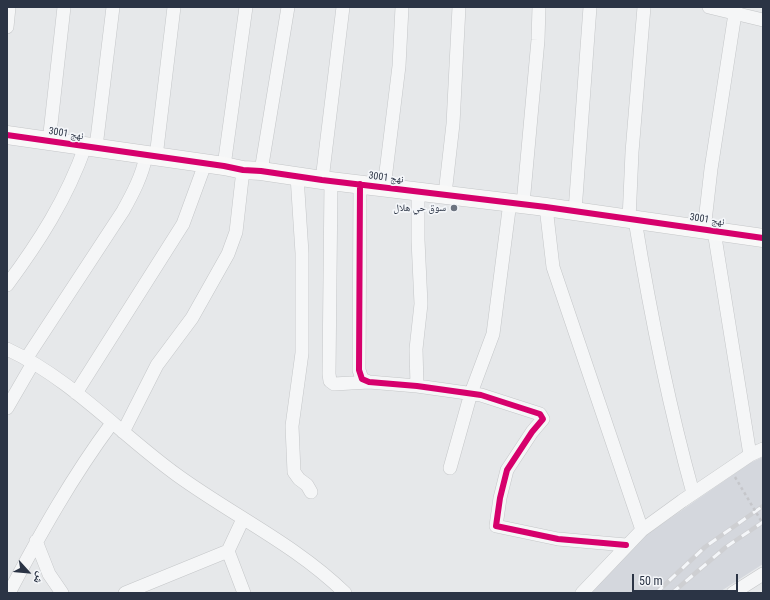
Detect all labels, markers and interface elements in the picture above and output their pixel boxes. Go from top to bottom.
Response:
street label: نهج 3001 [48,125,84,143]
street label: نهج 3001 [368,170,404,186]
place label: سوق حي هلال [393,202,446,214]
marker: سوق حي هلال [449,203,459,213]
street label: نهج 3001 [689,211,725,229]
north arrow [8,552,48,592]
scale bar [634,566,740,592]
text: ش [31,570,48,586]
text: 50 m [639,574,663,588]

